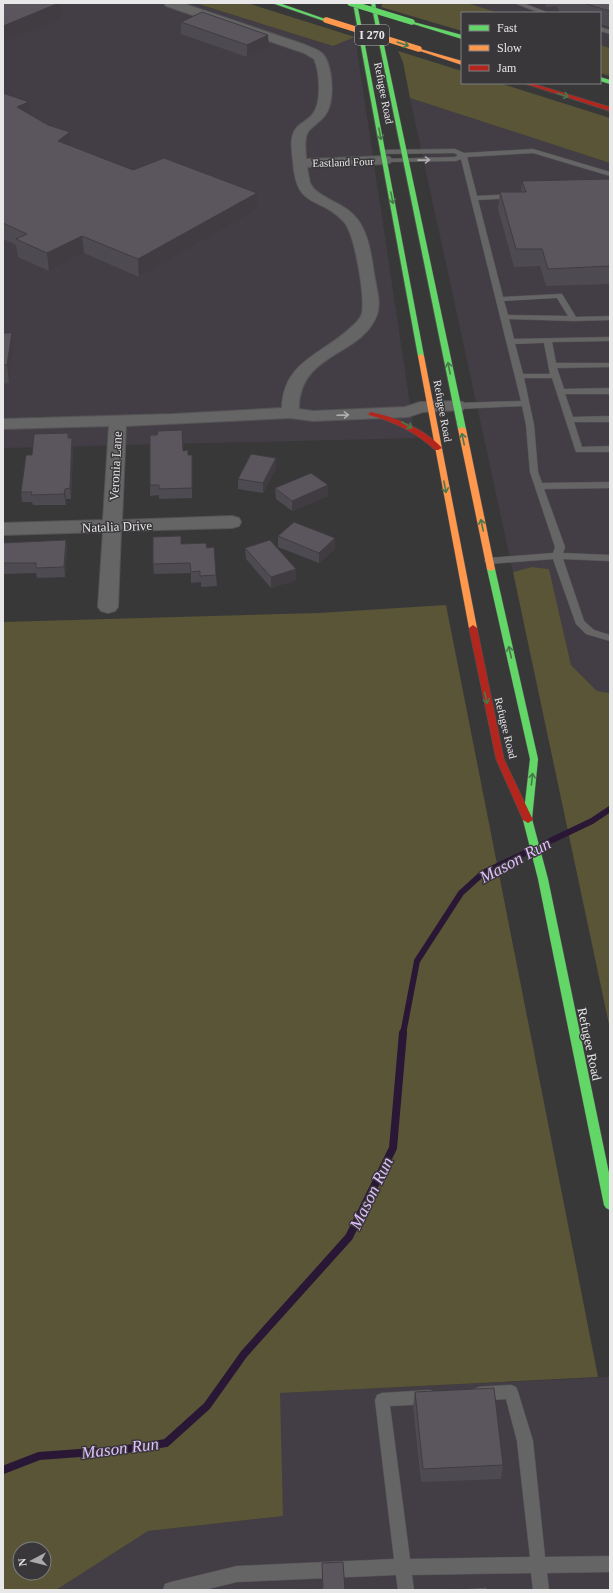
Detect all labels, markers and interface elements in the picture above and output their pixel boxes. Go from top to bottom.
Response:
legend [461,12,601,84]
text: Fast [497,21,518,35]
road number: I 270 [355,25,389,45]
one-way arrow [397,41,409,49]
text: Slow [497,41,522,55]
street label: Refugee Road [372,61,396,125]
text: Jam [497,61,517,75]
one-way arrow [556,92,569,99]
one-way arrow [376,127,384,140]
street label: Eastland Four [312,155,374,169]
one-way arrow [417,156,430,164]
one-way arrow [388,192,396,205]
one-way arrow [445,361,453,374]
street label: Refugee Road [432,379,454,443]
one-way arrow [336,411,349,418]
one-way arrow [401,421,413,429]
street label: Veronia Lane [106,431,125,501]
one-way arrow [459,433,467,446]
one-way arrow [441,480,449,493]
street label: Natalia Drive [82,518,153,535]
one-way arrow [477,519,485,532]
one-way arrow [505,646,513,659]
one-way arrow [483,691,490,704]
street label: Refugee Road [493,696,520,760]
one-way arrow [528,773,535,786]
water label: Mason Run [475,834,554,888]
street label: Refugee Road [574,1006,605,1082]
water label: Mason Run [345,1154,397,1233]
water label: Mason Run [79,1434,160,1463]
north arrow [12,1541,52,1581]
text: N [16,1557,29,1567]

